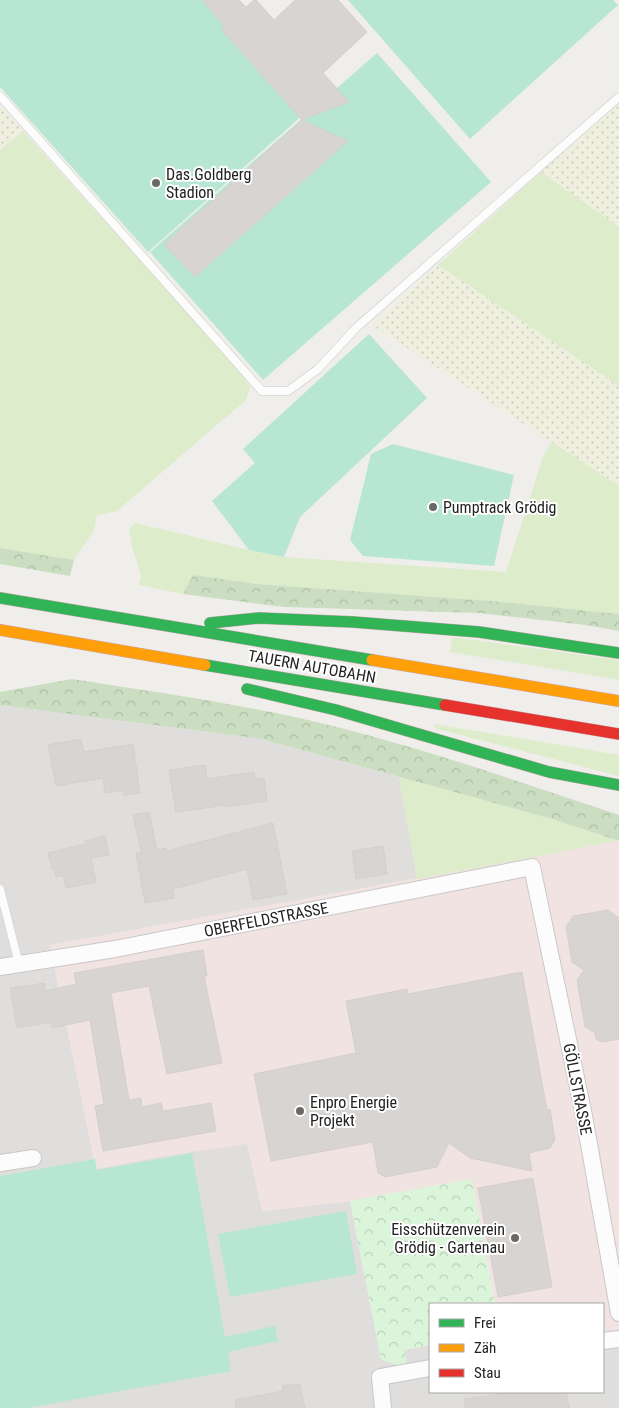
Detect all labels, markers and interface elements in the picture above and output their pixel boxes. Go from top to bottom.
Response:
place label: Das.Goldberg Stadion [166,165,251,202]
marker: Das.Goldberg Stadion [150,177,162,189]
place label: Pumptrack Grödig [443,498,556,517]
marker: Pumptrack Grödig [427,501,439,513]
street label: TAUERN AUTOBAHN [247,646,377,687]
street label: OBERFELDSTRASSE [202,898,330,941]
street label: GÖLLSTRASSE [559,1042,596,1137]
place label: Enpro Energie Projekt [310,1093,397,1130]
marker: Enpro Energie Projekt [294,1105,306,1117]
place label: Eisschützenverein Grödig - Gartenau [391,1220,505,1257]
marker: Eisschützenverein Grödig - Gartenau [509,1232,521,1244]
legend [429,1303,604,1393]
text: Frei [474,1314,496,1332]
text: Zäh [474,1339,496,1357]
text: Stau [474,1364,501,1382]

